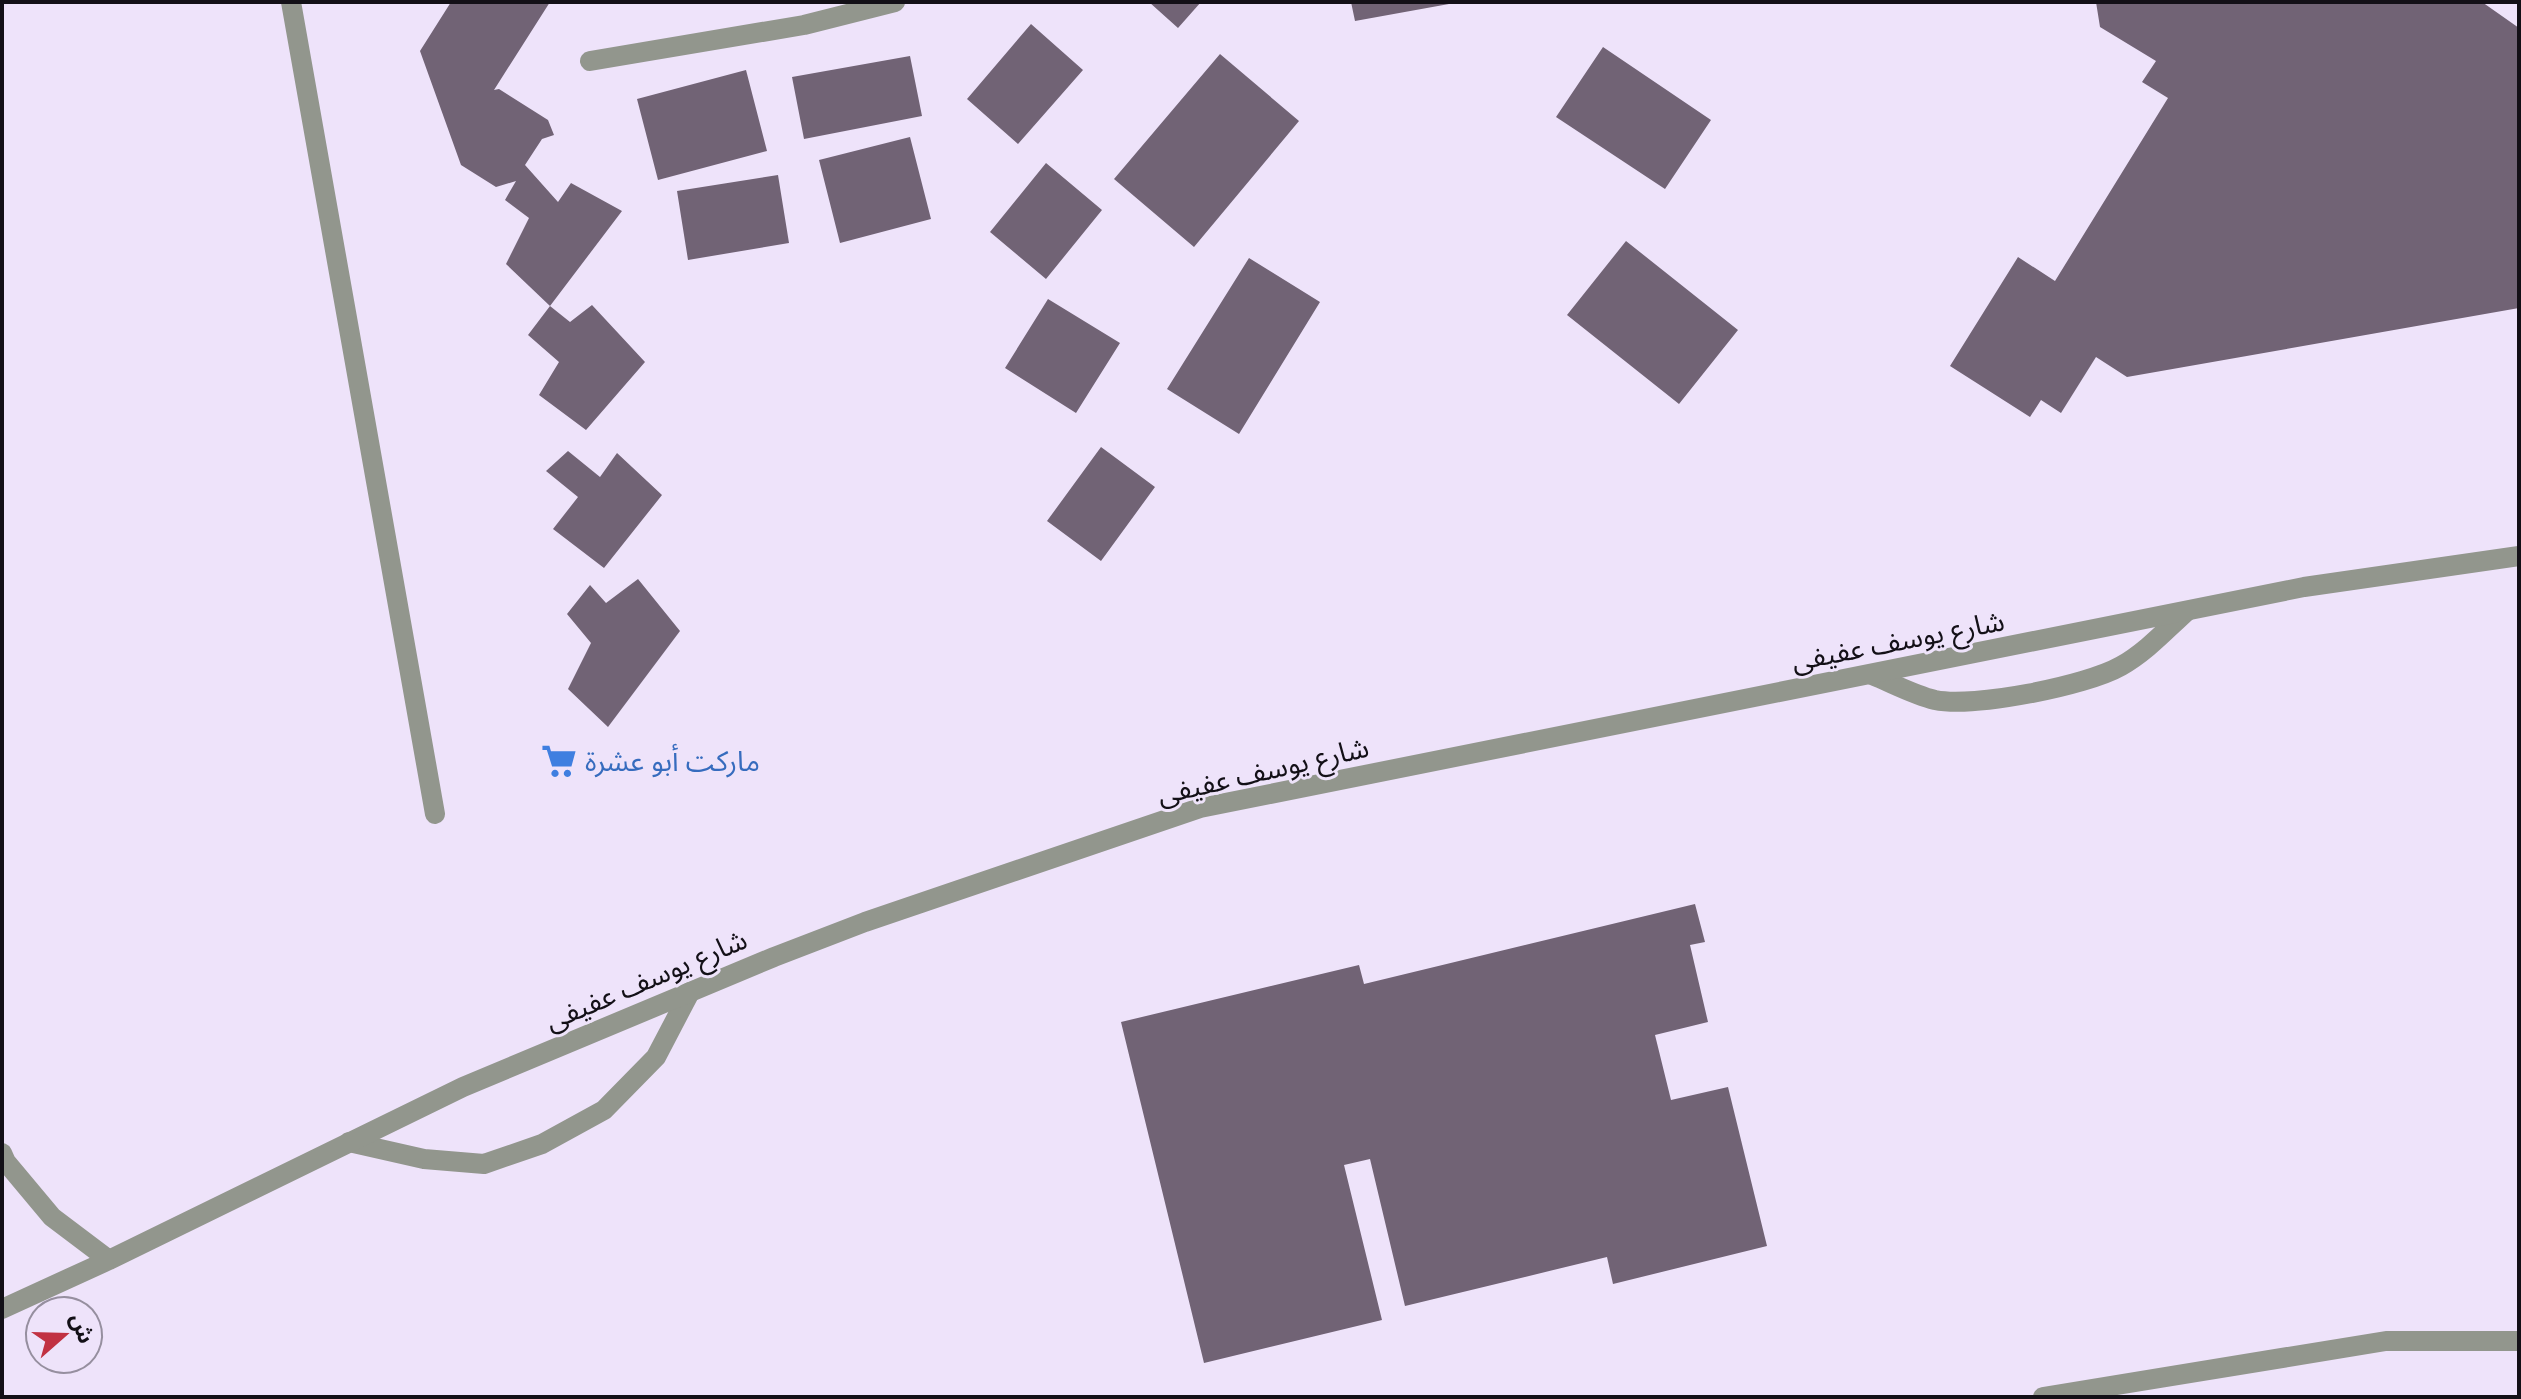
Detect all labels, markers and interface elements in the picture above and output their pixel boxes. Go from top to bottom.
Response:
street label: شارع يوسف عفيفى [1789,604,2008,682]
street label: شارع يوسف عفيفى [1154,731,1373,815]
supermarket icon: ماركت أبو عشرة [540,742,578,780]
place label: ماركت أبو عشرة [585,743,760,778]
street label: شارع يوسف عفيفى [540,923,753,1041]
north arrow [24,1295,104,1375]
text: ش [65,1310,100,1347]

